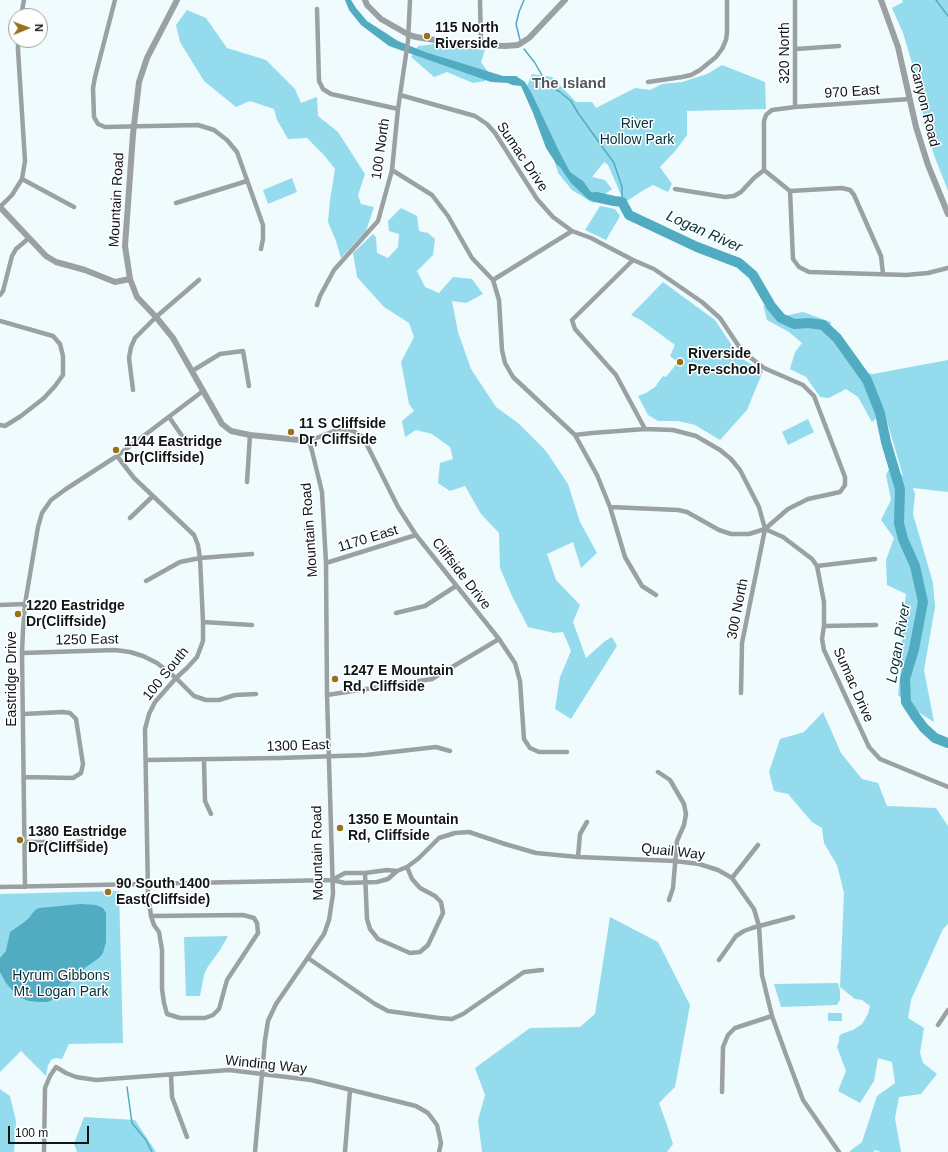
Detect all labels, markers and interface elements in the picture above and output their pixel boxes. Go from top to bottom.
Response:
north arrow [8,8,48,48]
place label: 115 North Riverside [435,20,499,52]
street label: 320 North [777,22,793,84]
text: N [33,24,45,32]
marker: 115 North Riverside [422,31,432,41]
street label: Canyon Road [905,61,943,149]
district label: The Island [532,75,606,93]
street label: 970 East [824,82,880,102]
park label: River Hollow Park [600,116,674,148]
street label: 100 North [368,117,394,181]
street label: Sumac Drive [493,119,551,195]
street label: Mountain Road [106,152,128,248]
water label: Logan River [663,207,745,257]
place label: Riverside Pre-school [688,346,760,378]
marker: Riverside Pre-school [675,357,685,367]
place label: 11 S Cliffside Dr, Cliffside [299,416,386,448]
marker: 11 S Cliffside Dr, Cliffside [286,427,296,437]
place label: 1144 Eastridge Dr(Cliffside) [124,434,222,466]
marker: 1144 Eastridge Dr(Cliffside) [111,445,121,455]
street label: Mountain Road [298,482,322,578]
street label: 1170 East [336,522,400,556]
street label: Cliffside Drive [428,535,494,613]
street label: 300 North [724,577,752,641]
place label: 1220 Eastridge Dr(Cliffside) [26,598,125,630]
water label: Logan River [883,602,915,684]
marker: 1220 Eastridge Dr(Cliffside) [13,609,23,619]
street label: Eastridge Drive [4,631,20,727]
street label: 1250 East [55,631,119,649]
street label: 100 South [139,644,193,704]
street label: Sumac Drive [829,645,877,725]
place label: 1247 E Mountain Rd, Cliffside [343,663,453,696]
marker: 1247 E Mountain Rd, Cliffside [330,674,340,684]
street label: 1300 East [266,737,330,755]
street label: Mountain Road [309,805,327,901]
place label: 1350 E Mountain Rd, Cliffside [348,812,458,844]
marker: 1350 E Mountain Rd, Cliffside [335,823,345,833]
place label: 1380 Eastridge Dr(Cliffside) [28,824,127,856]
marker: 1380 Eastridge Dr(Cliffside) [15,835,25,845]
street label: Quail Way [640,840,706,864]
place label: 90 South 1400 East(Cliffside) [116,876,210,908]
marker: 90 South 1400 East(Cliffside) [103,887,113,897]
park label: Hyrum Gibbons Mt. Logan Park [12,968,110,1000]
street label: Winding Way [224,1052,308,1078]
scale bar [10,1118,91,1144]
text: 100 m [15,1126,48,1140]

